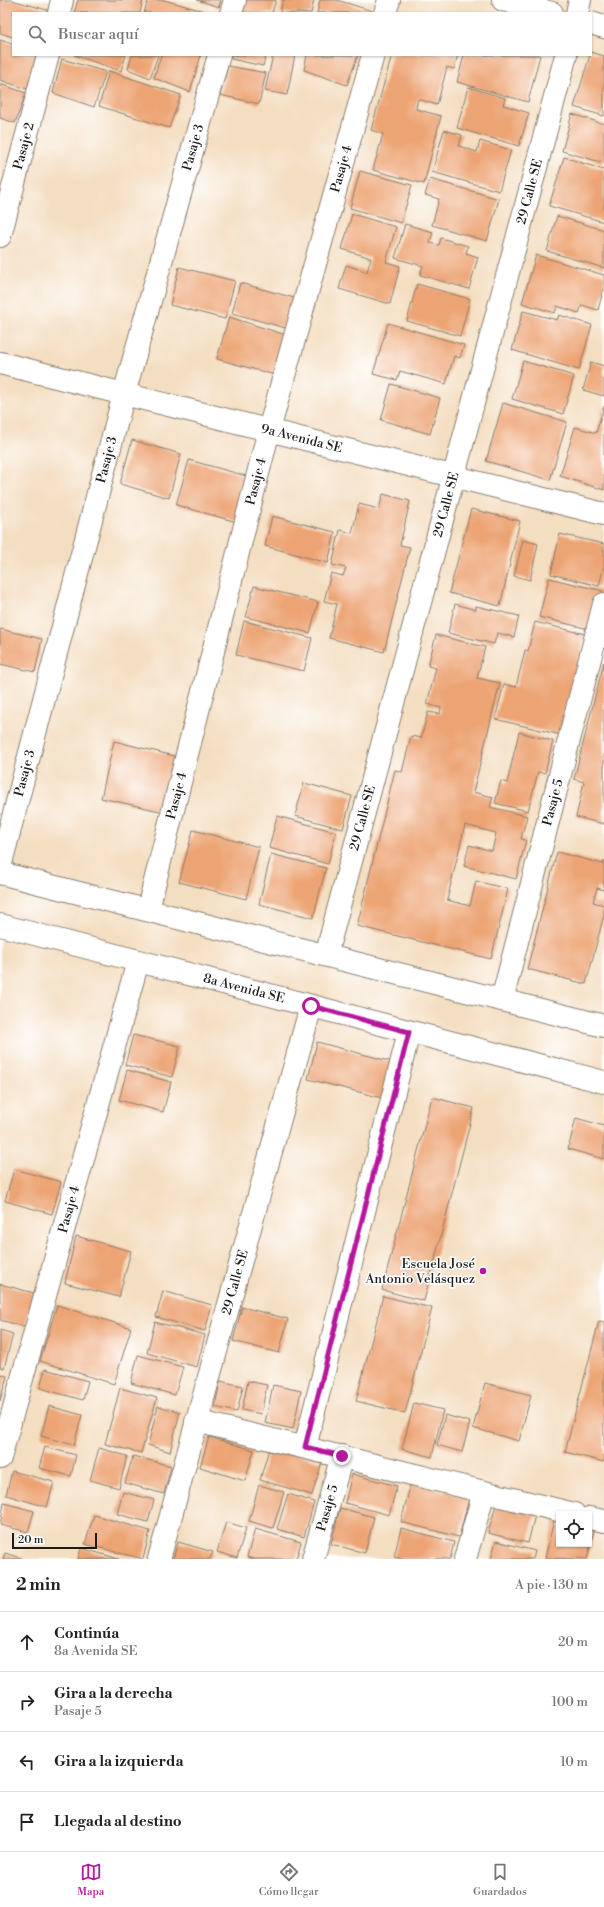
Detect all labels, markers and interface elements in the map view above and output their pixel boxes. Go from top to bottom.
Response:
search box [12,12,592,56]
icon: search [26,23,48,45]
text: Buscar aquí [58,25,139,44]
street label: Pasaje 2 [10,121,38,171]
street label: Pasaje 3 [179,122,207,173]
street label: Pasaje 4 [327,143,356,194]
street label: 29 Calle SE [513,157,546,226]
street label: 9a Avenida SE [259,421,344,456]
street label: Pasaje 3 [93,435,121,485]
street label: Pasaje 4 [242,456,270,507]
street label: 29 Calle SE [430,470,462,539]
street label: Pasaje 3 [11,748,38,798]
street label: Pasaje 4 [163,770,190,821]
street label: Pasaje 5 [539,777,567,828]
street label: 29 Calle SE [346,783,379,852]
street label: 8a Avenida SE [201,970,286,1007]
route start [302,997,320,1015]
street label: Pasaje 4 [55,1184,83,1235]
street label: 29 Calle SE [218,1248,252,1317]
place label: Escuela José Antonio Velásquez [364,1256,475,1287]
marker: Escuela José Antonio Velásquez [478,1266,488,1276]
route end [333,1447,351,1465]
street label: Pasaje 5 [313,1483,342,1533]
map controls [556,1511,592,1547]
button: locate [556,1511,592,1547]
scale bar [12,1531,97,1550]
text: 20 m [18,1533,43,1547]
text: 2 min [16,1574,61,1596]
text: A pie · 130 m [515,1577,588,1593]
text: Continúa [54,1624,119,1643]
icon: ahead [16,1631,38,1653]
text: 20 m [558,1634,588,1650]
text: 8a Avenida SE [54,1643,137,1659]
text: Gira a la derecha [54,1684,173,1703]
icon: right [16,1691,38,1713]
text: 100 m [552,1694,588,1710]
text: Pasaje 5 [54,1703,102,1719]
icon: left [16,1751,38,1773]
text: Gira a la izquierda [54,1752,184,1771]
text: 10 m [560,1754,588,1770]
icon: arrive [16,1811,38,1833]
text: Llegada al destino [54,1812,182,1831]
tab: Mapa [77,1861,104,1899]
tab: Cómo llegar [259,1861,319,1899]
tab: Guardados [473,1861,527,1899]

